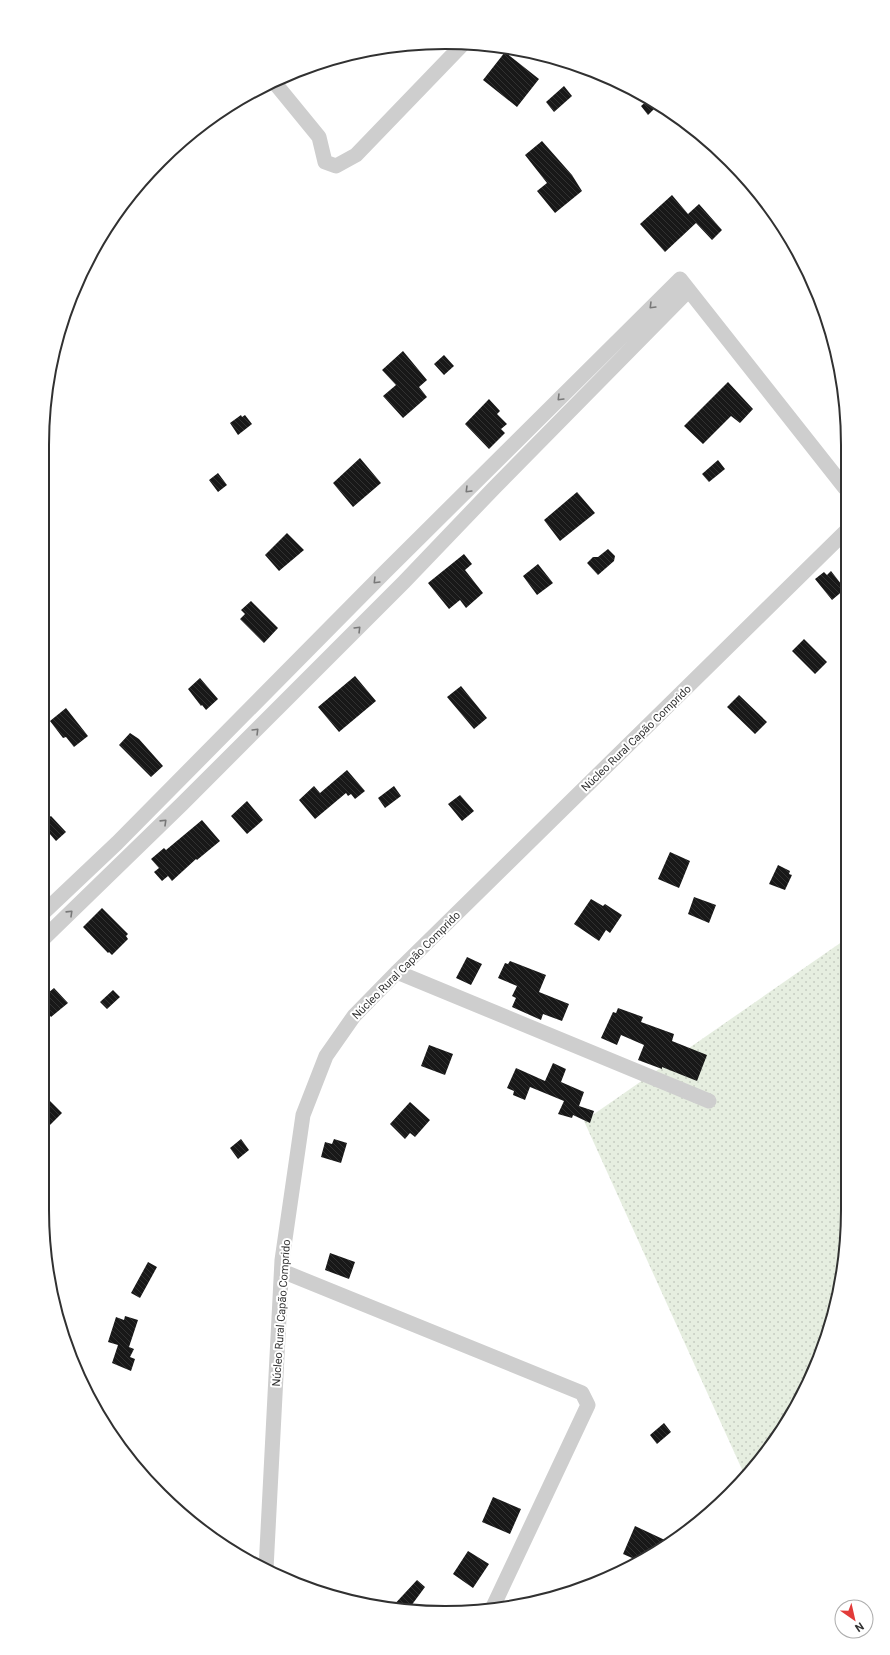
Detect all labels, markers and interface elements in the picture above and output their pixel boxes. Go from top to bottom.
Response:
one-way arrow [650,301,657,309]
one-way arrow [557,393,565,401]
one-way arrow [465,485,473,492]
one-way arrow [373,576,381,584]
one-way arrow [353,626,361,634]
street label: Núcleo Rural Capão Comprido [579,682,694,794]
one-way arrow [251,728,259,736]
one-way arrow [159,819,167,827]
street label: Núcleo Rural Capão Comprido [350,909,463,1022]
one-way arrow [65,910,73,917]
street label: Núcleo Rural Capão Comprido [270,1239,293,1387]
north arrow [834,1599,874,1639]
text: N [852,1619,866,1635]

